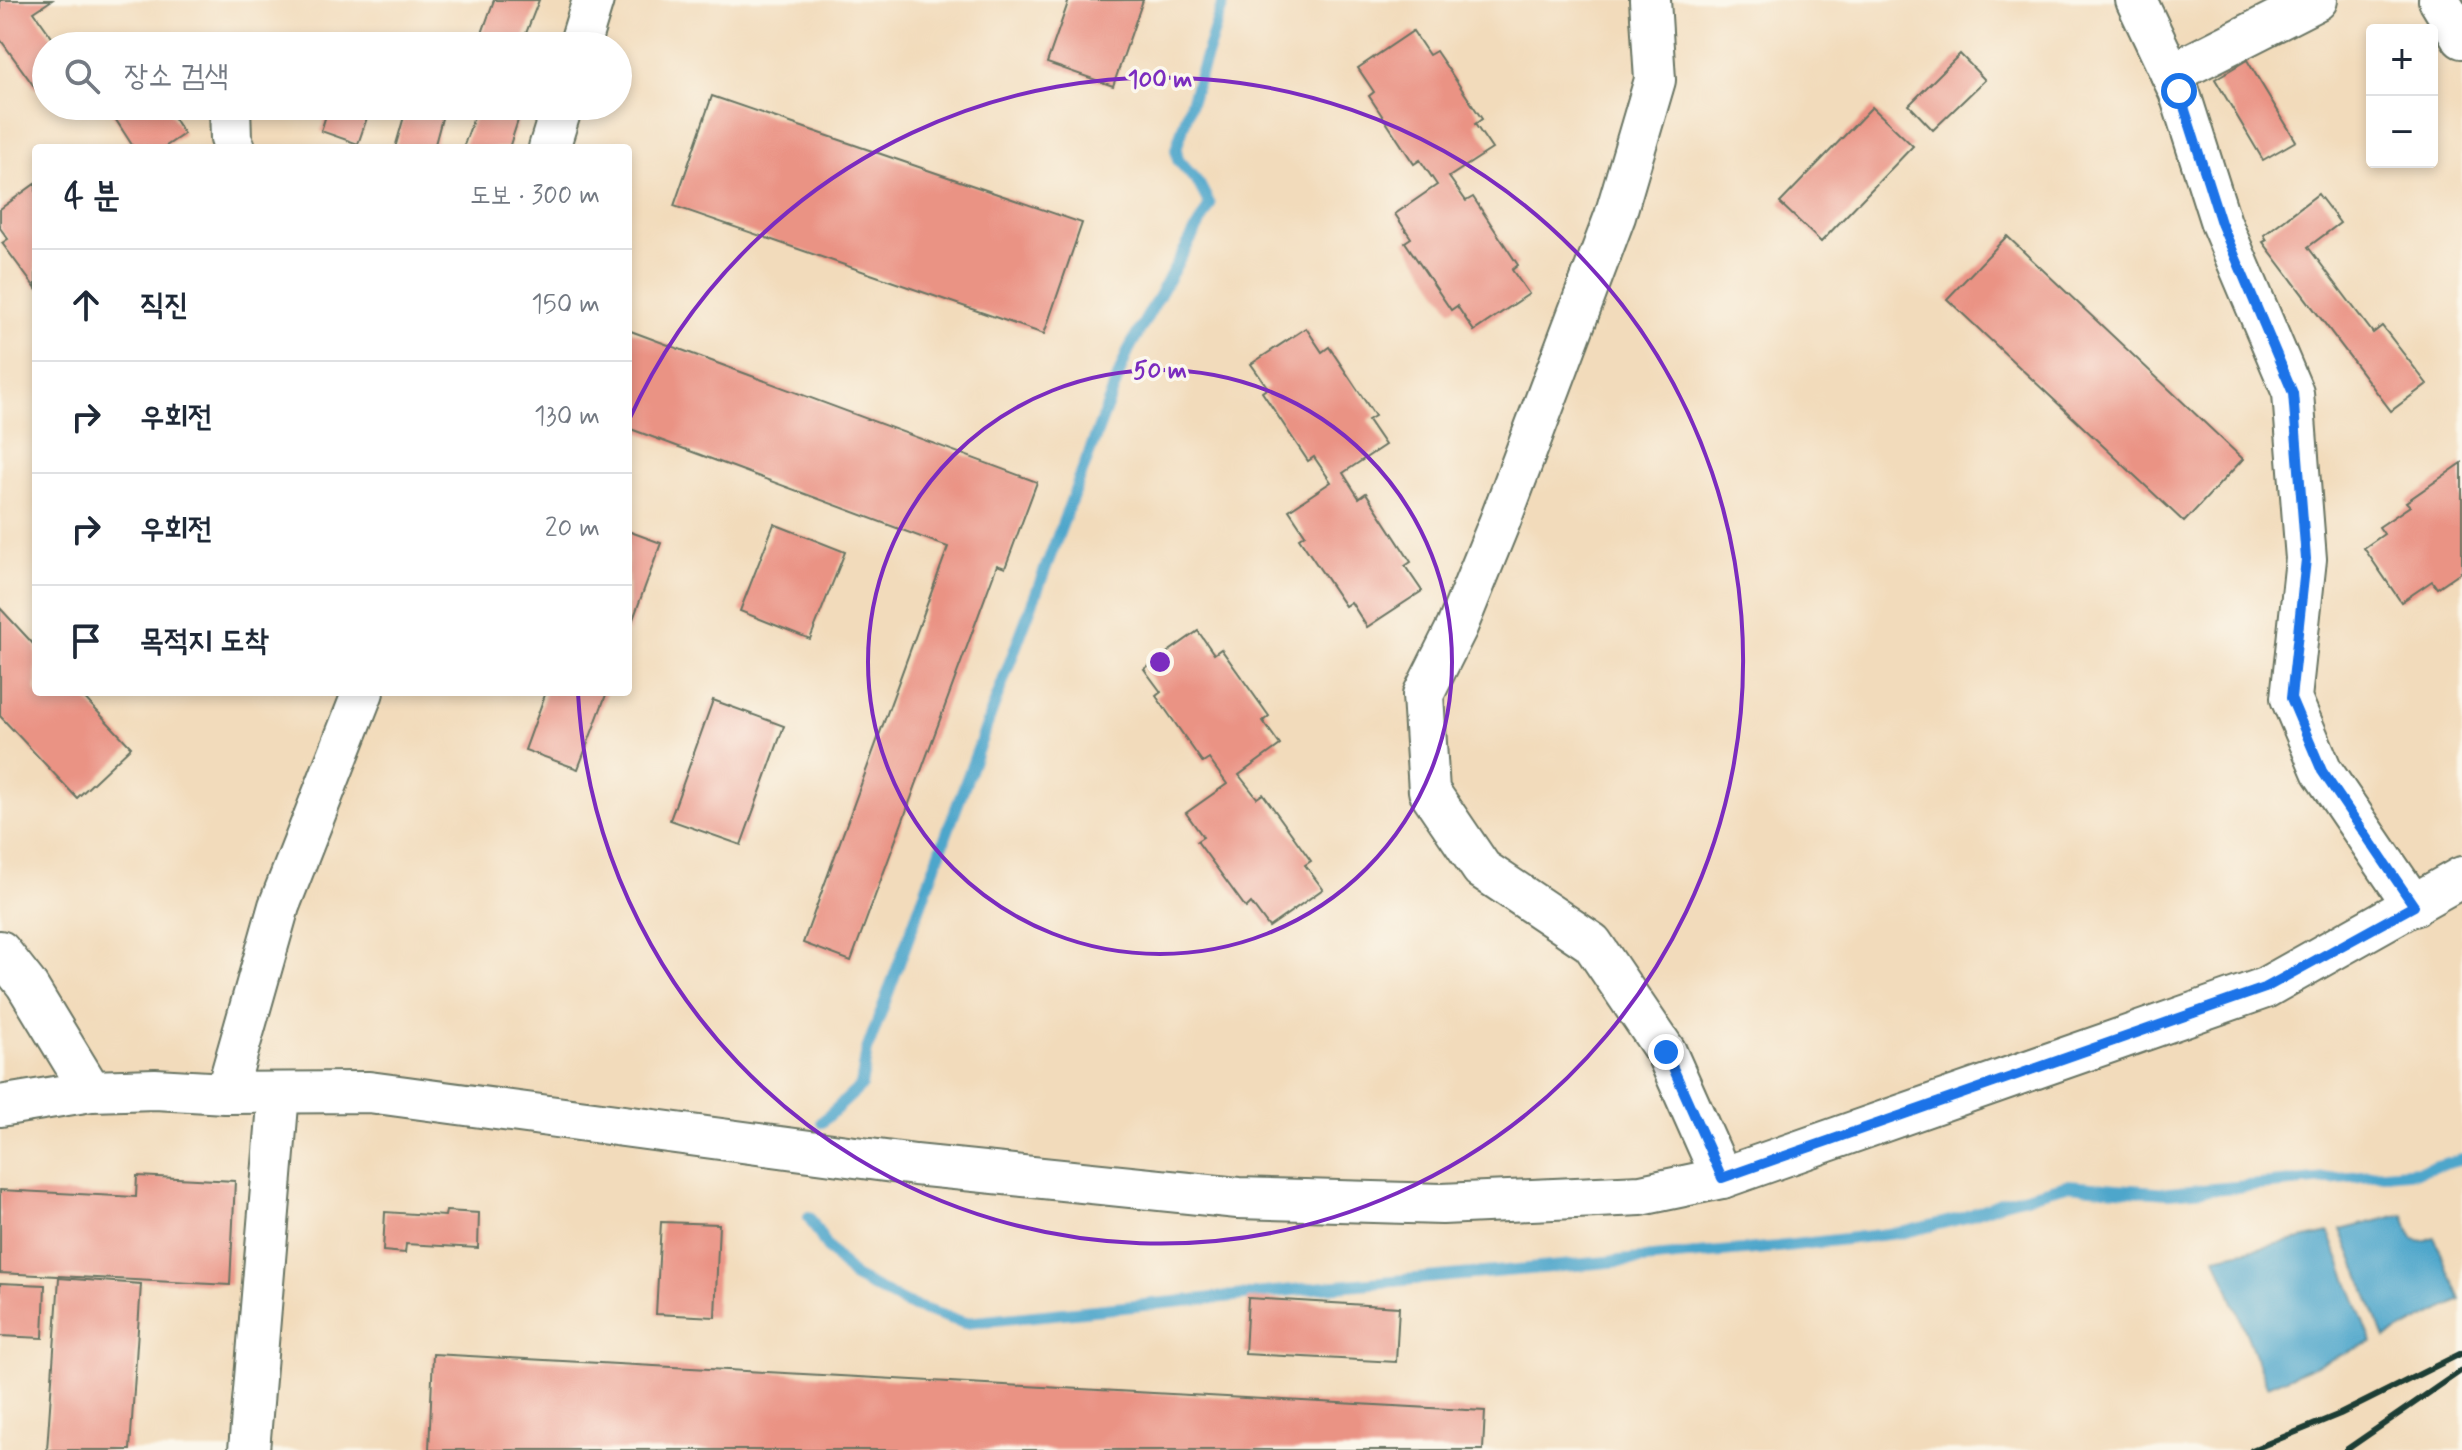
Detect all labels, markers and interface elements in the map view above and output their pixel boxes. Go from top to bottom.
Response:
map controls [2366,24,2438,168]
button: + [2366,24,2438,96]
search box [32,32,632,120]
icon: search [60,54,104,98]
text: 장소 검색 [124,57,229,96]
text: 100 m [1128,65,1192,96]
route start [2161,73,2197,109]
button: − [2366,96,2438,168]
text: 4 분 [64,174,120,219]
text: 도보 · 300 m [470,179,600,213]
icon: ahead [64,283,108,327]
text: 직진 [140,286,188,325]
text: 150 m [531,288,600,322]
text: 50 m [1133,356,1187,387]
icon: right [64,395,108,439]
text: 우회전 [140,398,212,437]
text: 130 m [534,400,600,434]
icon: right [64,507,108,551]
text: 우회전 [140,510,212,549]
text: 20 m [545,512,600,546]
icon: arrive [64,619,108,663]
text: 목적지 도착 [140,622,269,661]
centre of rings [1146,648,1174,676]
route end [1648,1034,1684,1070]

